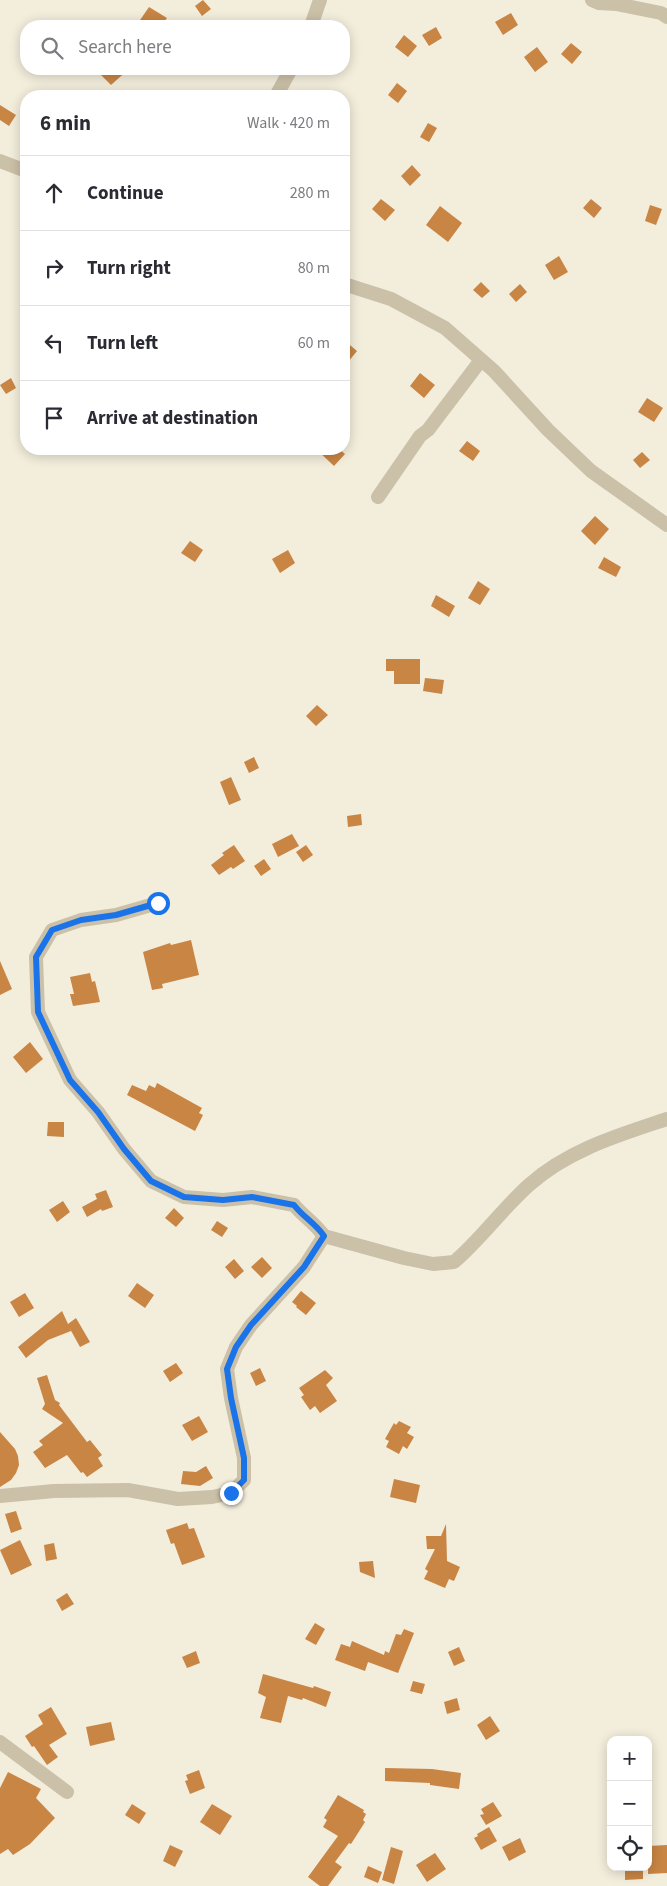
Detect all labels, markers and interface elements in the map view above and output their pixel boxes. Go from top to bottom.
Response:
search box [20,20,350,75]
icon: search [38,34,66,62]
text: Search here [78,34,172,61]
text: 6 min [40,108,91,138]
text: Walk · 420 m [247,112,330,134]
icon: ahead [40,179,68,207]
text: Continue [87,180,164,207]
text: 280 m [290,182,330,204]
icon: right [40,254,68,282]
text: Turn right [87,255,171,282]
text: 80 m [298,257,330,279]
icon: left [40,329,68,357]
text: Turn left [87,330,158,357]
text: 60 m [298,332,330,354]
icon: arrive [40,404,68,432]
text: Arrive at destination [87,405,258,432]
route start [147,892,170,915]
route end [220,1482,243,1505]
map controls [607,1736,652,1871]
button: + [607,1736,652,1781]
button: − [607,1781,652,1826]
button: locate [607,1826,652,1871]

